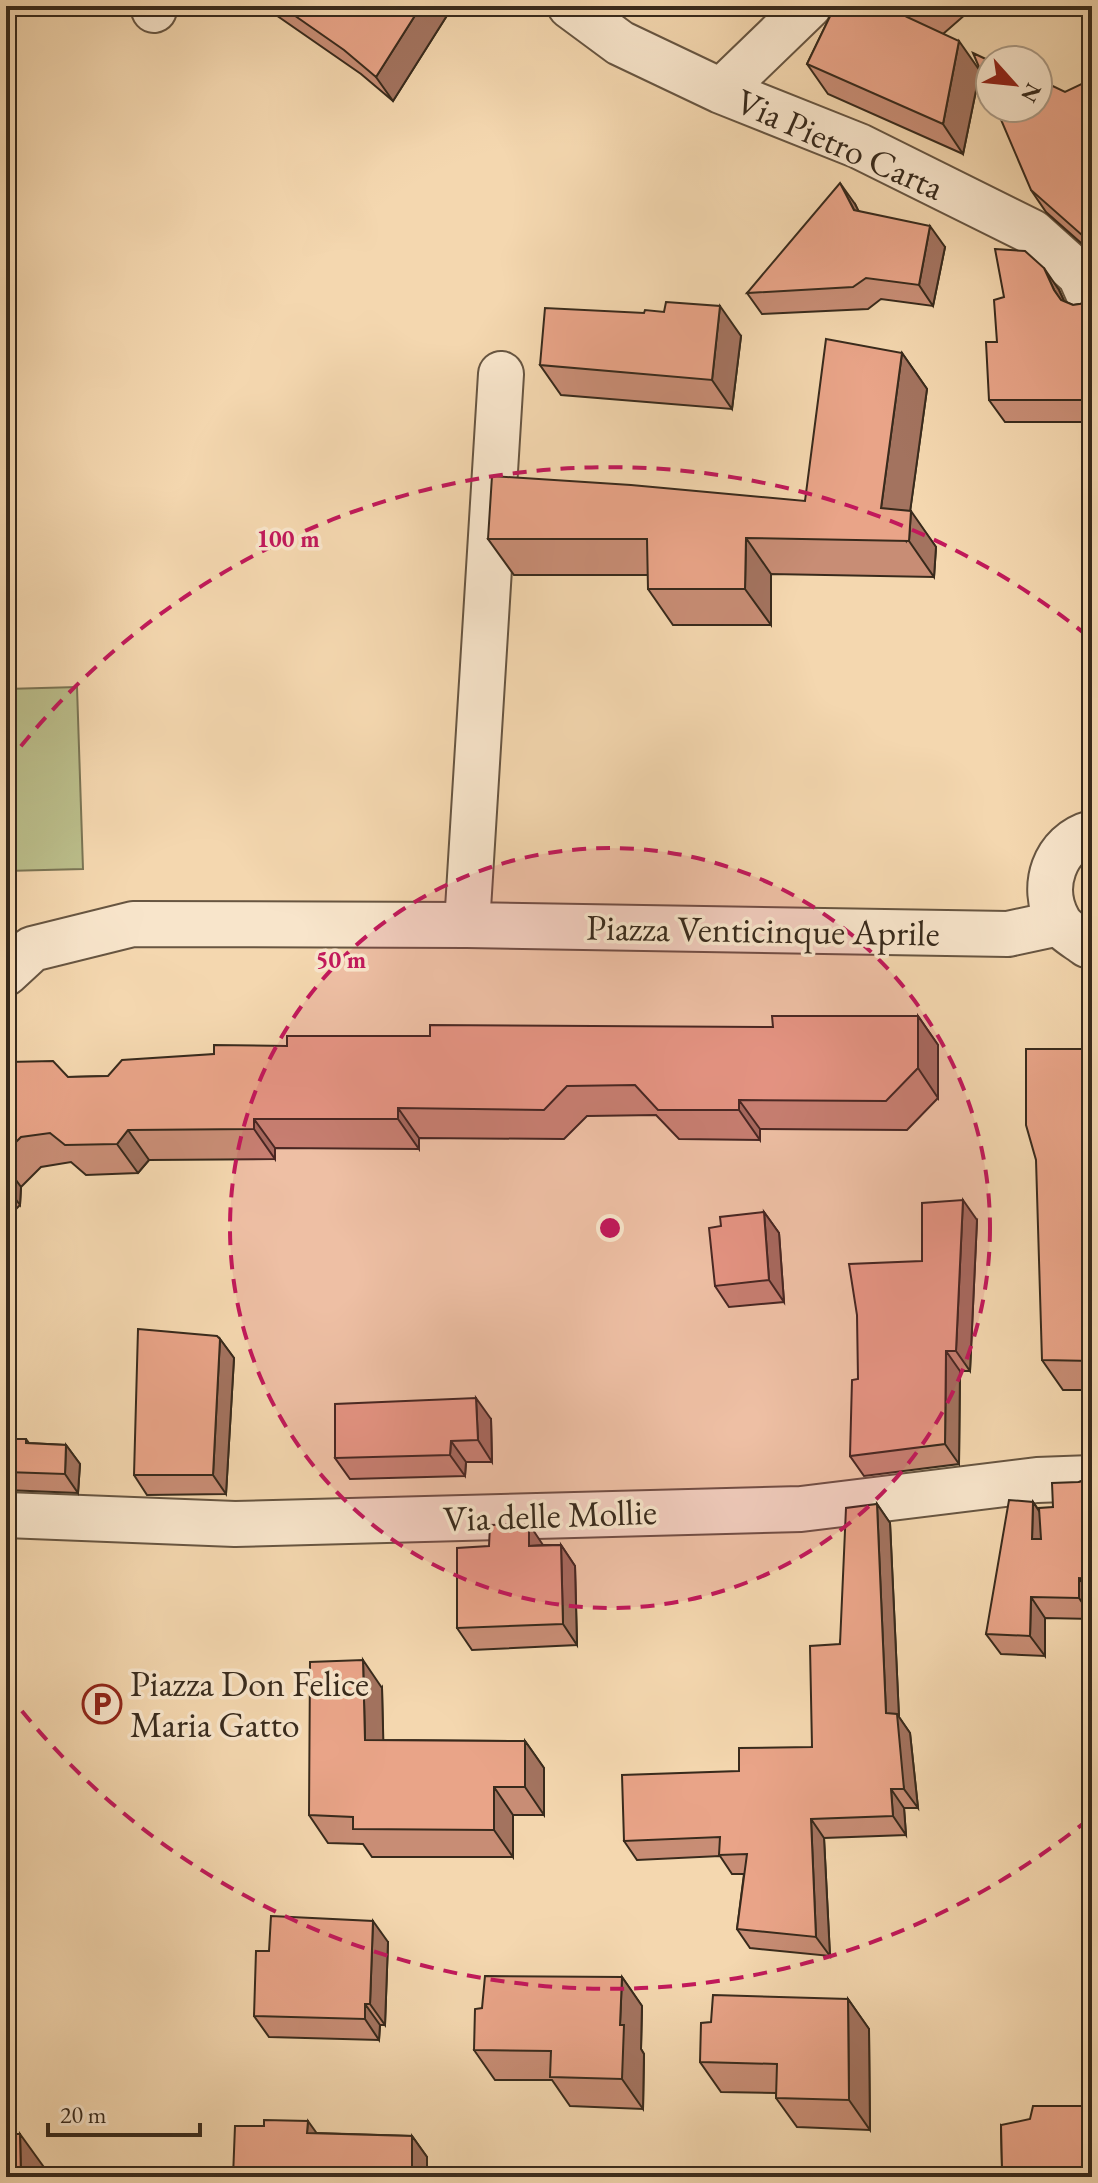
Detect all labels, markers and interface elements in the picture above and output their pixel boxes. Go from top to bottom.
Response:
north arrow [974,44,1054,124]
street label: Via Pietro Carta [729,77,952,211]
text: N [1014,78,1048,108]
text: 100 m [256,523,320,554]
street label: Piazza Venticinque Aprile [586,903,940,957]
text: 50 m [316,944,366,975]
centre of rings [596,1214,624,1242]
street label: Via delle Mollie [442,1488,658,1542]
place label: Piazza Don Felice Maria Gatto [130,1660,369,1748]
parking icon: Piazza Don Felice Maria Gatto [81,1683,123,1725]
scale bar [48,2087,200,2137]
text: 20 m [60,2099,107,2130]

